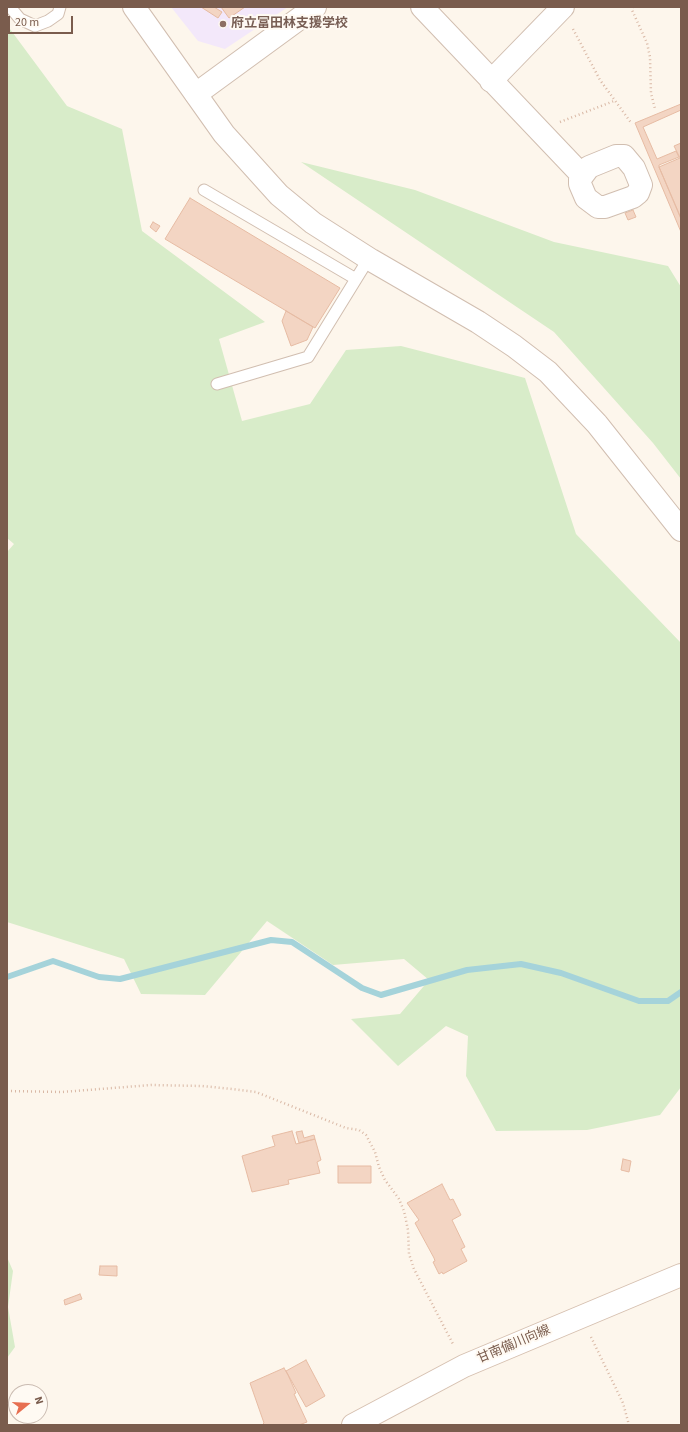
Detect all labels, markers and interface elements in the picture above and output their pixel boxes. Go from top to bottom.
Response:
scale bar [10,8,75,34]
text: 20 m [15,14,39,31]
place label: 府立富田林支援学校 [231,16,348,32]
marker: 府立富田林支援学校 [218,19,228,29]
street label: 甘南備川向線 [475,1323,553,1367]
north arrow [8,1384,48,1424]
text: N [31,1395,47,1406]

